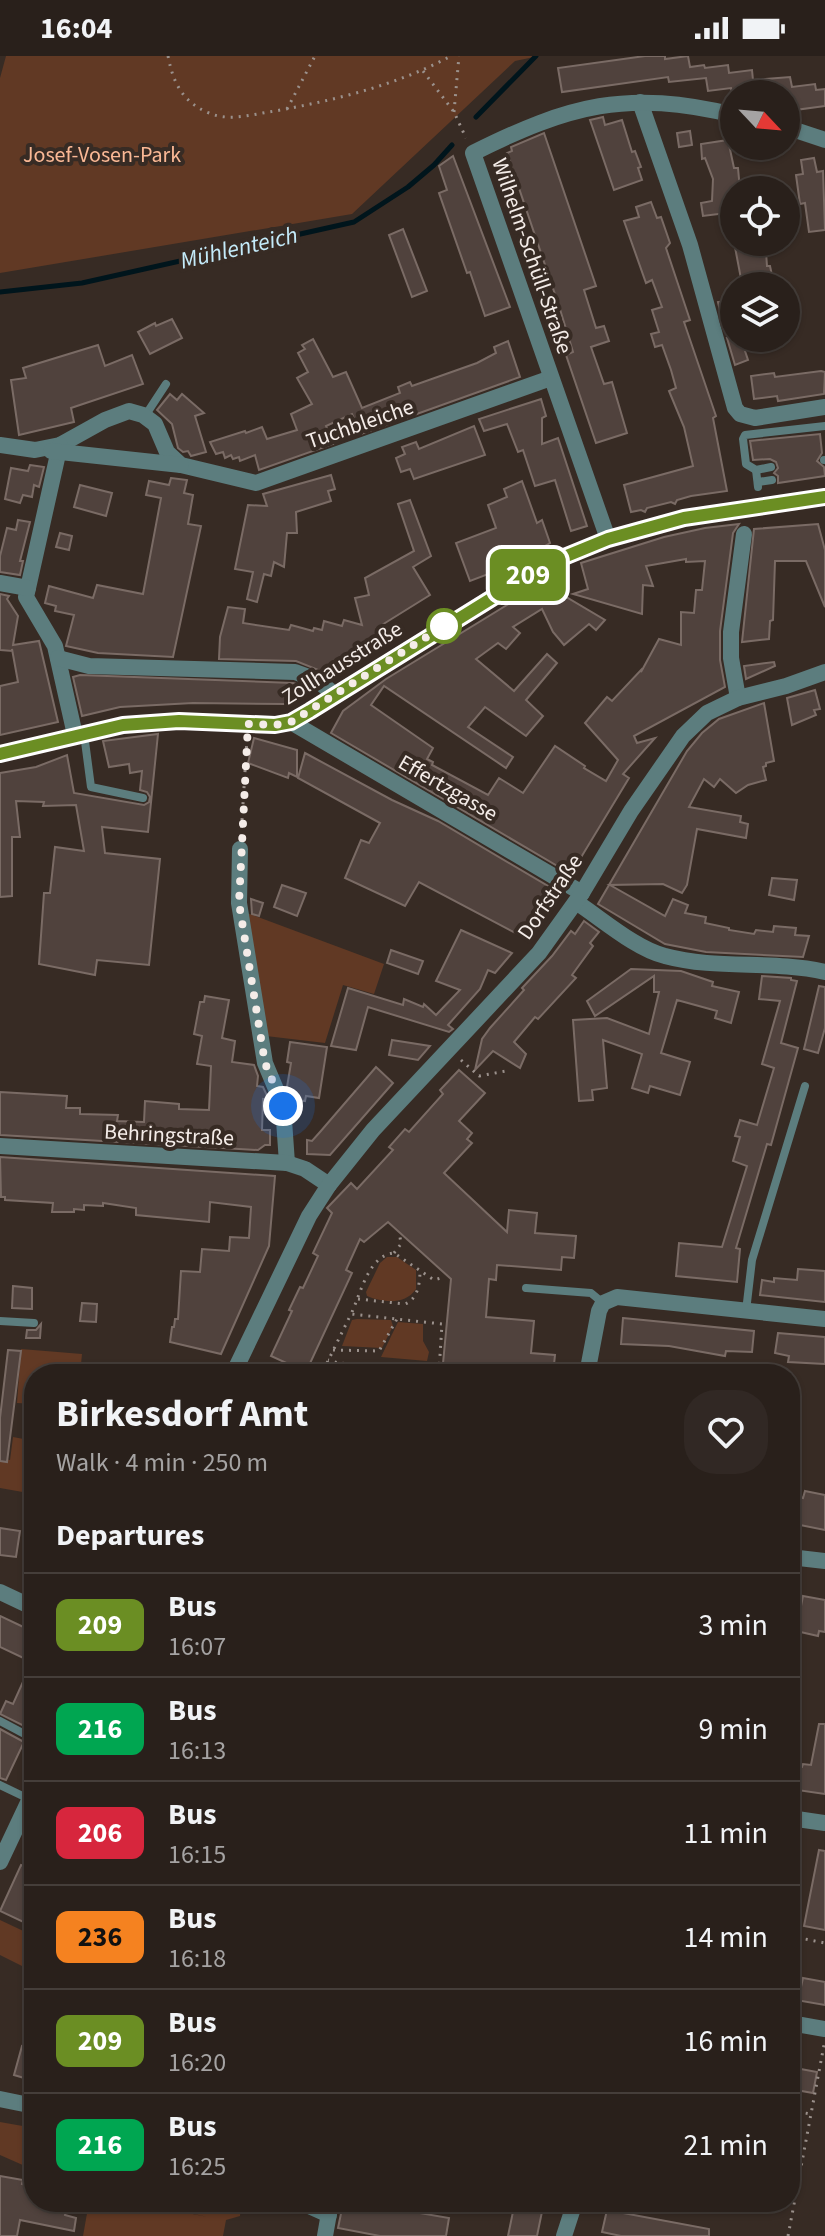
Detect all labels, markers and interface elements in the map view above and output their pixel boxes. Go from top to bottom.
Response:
text: 16:04 [40,7,112,50]
north arrow [720,80,800,160]
map controls [720,80,800,352]
park label: Josef-Vosen-Park [23,139,181,171]
street label: Wilhelm-Schüll-Straße [483,154,581,358]
button: locate [720,176,800,256]
water label: Mühlenteich [177,217,301,279]
button: layers [720,272,800,352]
street label: Tuchbleiche [302,391,418,457]
line badge: 209 [482,549,574,601]
text: 209 [506,555,550,595]
unlabelled marker [427,609,461,643]
street label: Zollhausstraße [276,613,409,713]
street label: Effertzgasse [392,747,504,830]
street label: Dorfstraße [509,848,591,946]
your location [263,1086,303,1126]
street label: Behringstraße [103,1116,235,1154]
text: Birkesdorf Amt [56,1387,308,1441]
button: heart [684,1390,768,1474]
text: Walk · 4 min · 250 m [56,1444,268,1481]
text: Departures [56,1514,204,1557]
text: Bus [168,1585,216,1628]
text: 3 min [698,1604,768,1647]
text: 209 [78,1605,122,1645]
text: 16:07 [168,1628,226,1665]
text: Bus [168,1689,216,1732]
text: 9 min [698,1708,768,1751]
text: 216 [78,1709,122,1749]
text: 16:13 [168,1732,226,1769]
text: Bus [168,1793,216,1836]
text: 11 min [684,1812,768,1855]
text: 206 [78,1813,122,1853]
text: 16:15 [168,1836,226,1873]
text: Bus [168,1897,216,1940]
text: 14 min [684,1916,768,1959]
text: 236 [78,1917,122,1957]
text: 16:18 [168,1940,226,1977]
text: Bus [168,2001,216,2044]
text: 16 min [684,2020,768,2063]
text: 209 [78,2021,122,2061]
text: 16:20 [168,2044,226,2081]
text: Bus [168,2105,216,2148]
text: 21 min [684,2124,768,2167]
text: 216 [78,2125,122,2165]
text: 16:25 [168,2148,226,2185]

